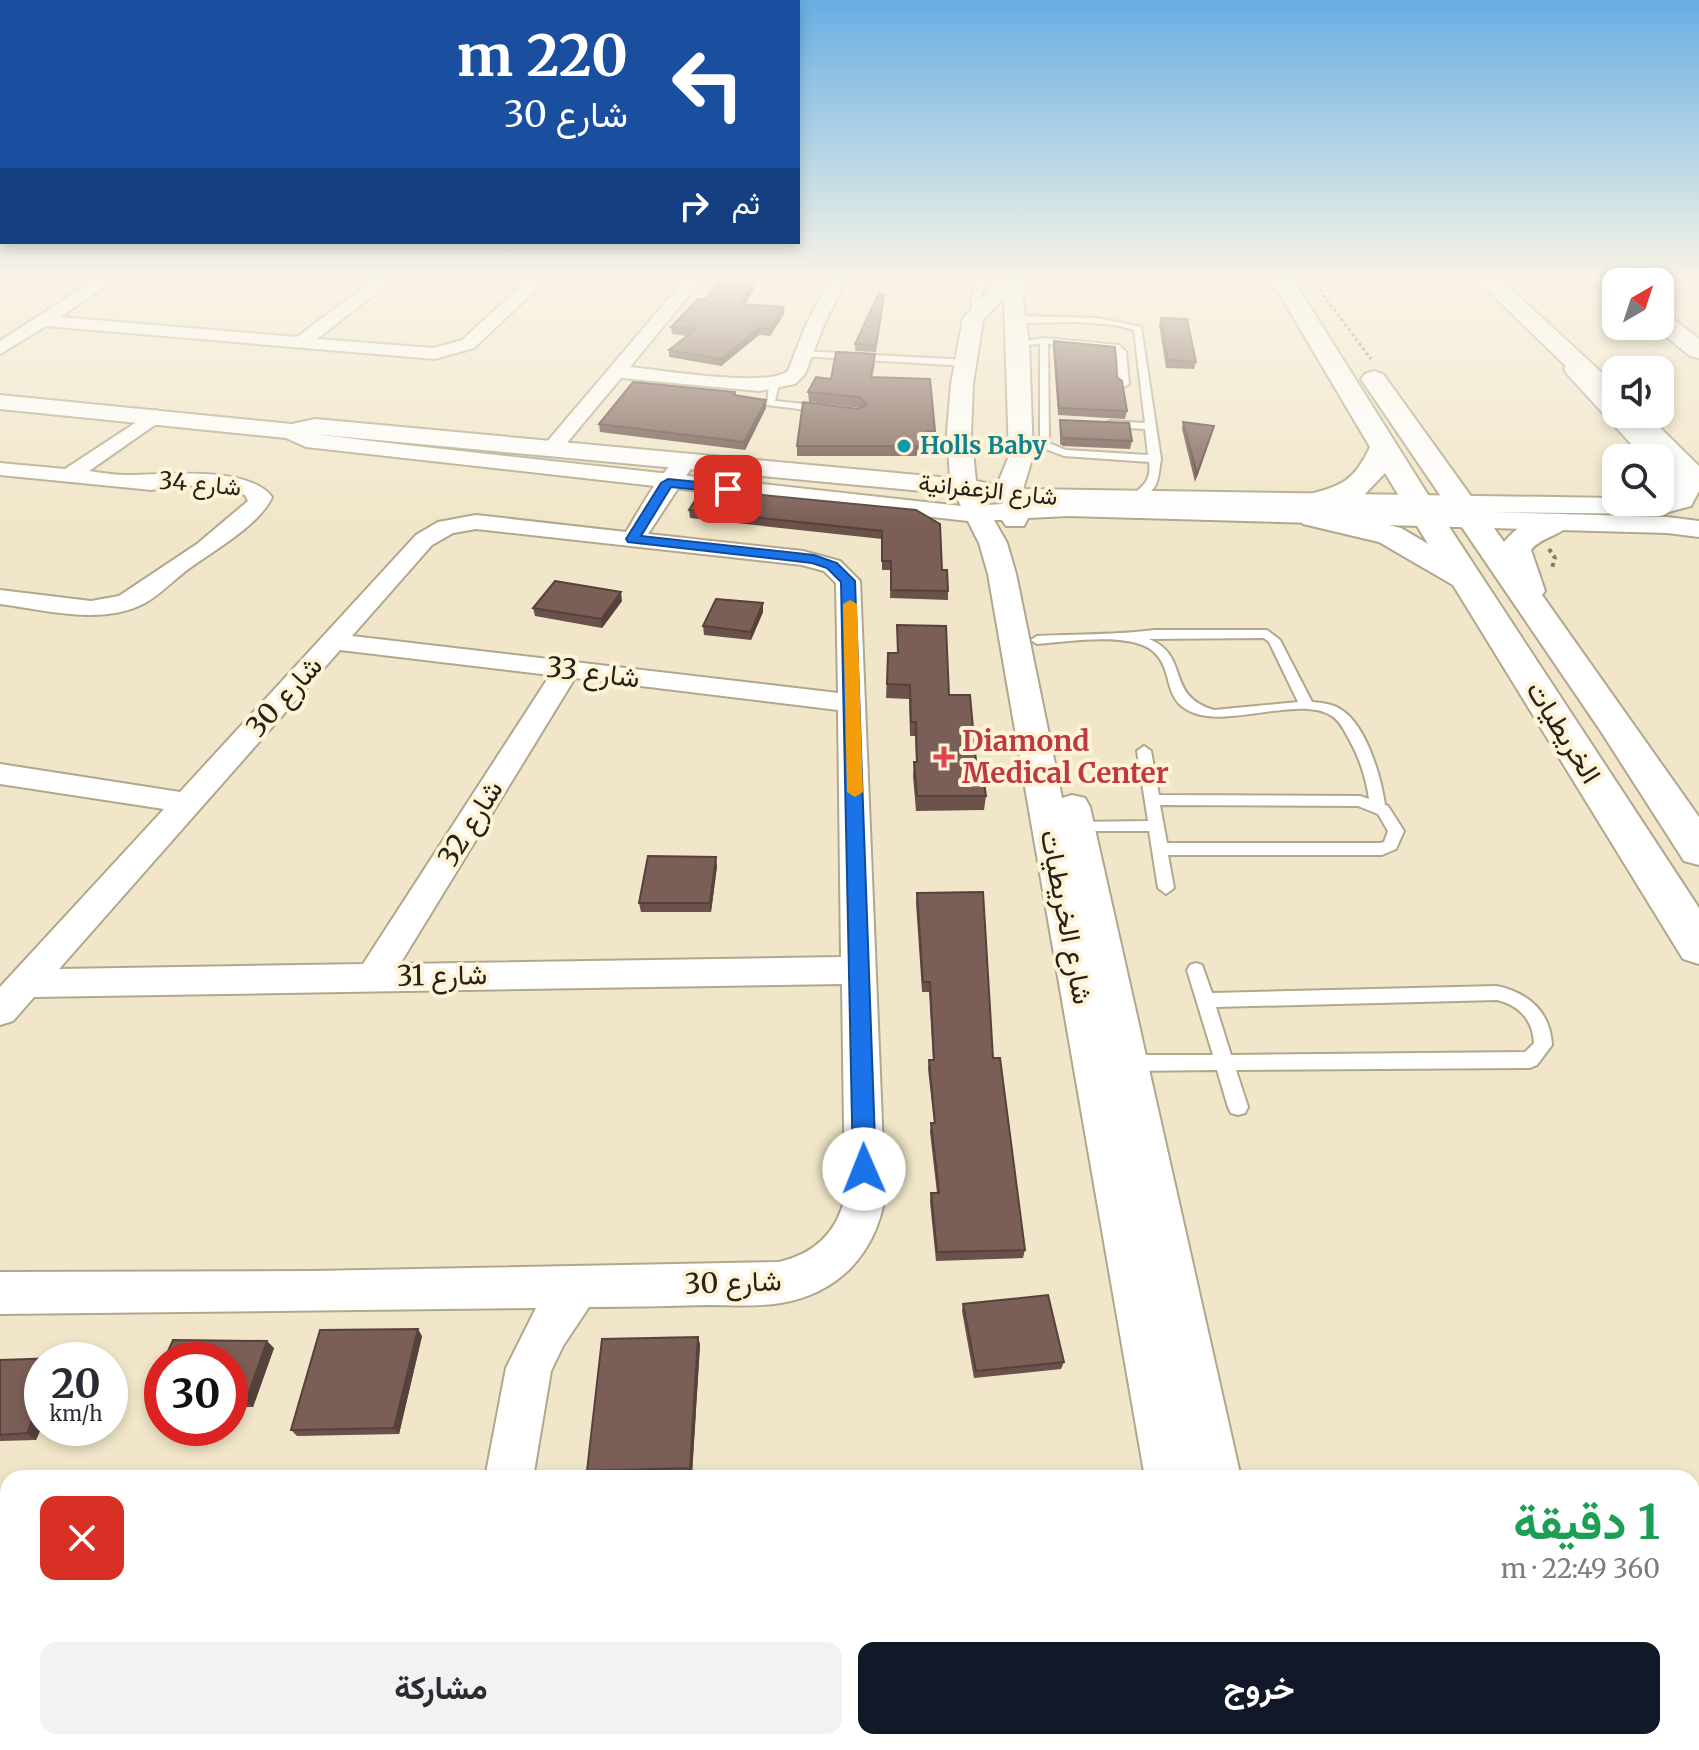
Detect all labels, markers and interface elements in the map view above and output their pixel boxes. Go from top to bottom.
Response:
text: 220 m [457,21,628,91]
icon: left [656,32,760,136]
text: شارع 30 [504,92,628,137]
icon: right [672,184,716,228]
text: ثم [732,184,760,222]
north arrow [1602,268,1674,340]
map controls [1602,268,1674,516]
button: sound [1602,356,1674,428]
place label: Holls Baby [920,430,1047,461]
marker: Holls Baby [895,437,913,455]
button: search [1602,444,1674,516]
pin [694,455,762,523]
street label: شارع 34 [158,464,242,504]
icon: arrive [706,467,750,511]
street label: شارع الزعفرانية [917,467,1059,513]
street label: شارع 30 [238,648,330,745]
street label: شارع 33 [544,648,642,697]
street label: الخريطيات [1519,674,1609,790]
place label: Diamond Medical Center [962,723,1169,791]
marker: Diamond Medical Center [933,746,955,768]
street label: شارع 32 [430,773,511,873]
street label: شارع الخريطيات [1031,827,1102,1008]
street label: شارع 31 [396,956,488,995]
position arrow [822,1127,906,1211]
street label: شارع 30 [684,1262,782,1303]
speed limit sign: 30 [144,1342,248,1446]
text: 20 [51,1359,101,1409]
text: km/h [50,1401,102,1426]
text: 1 دقيقة [1513,1492,1660,1552]
button: close [40,1496,124,1580]
text: 360 m · 22:49 [1501,1552,1660,1585]
button: مشاركة [40,1642,842,1734]
button: خروج [858,1642,1660,1734]

